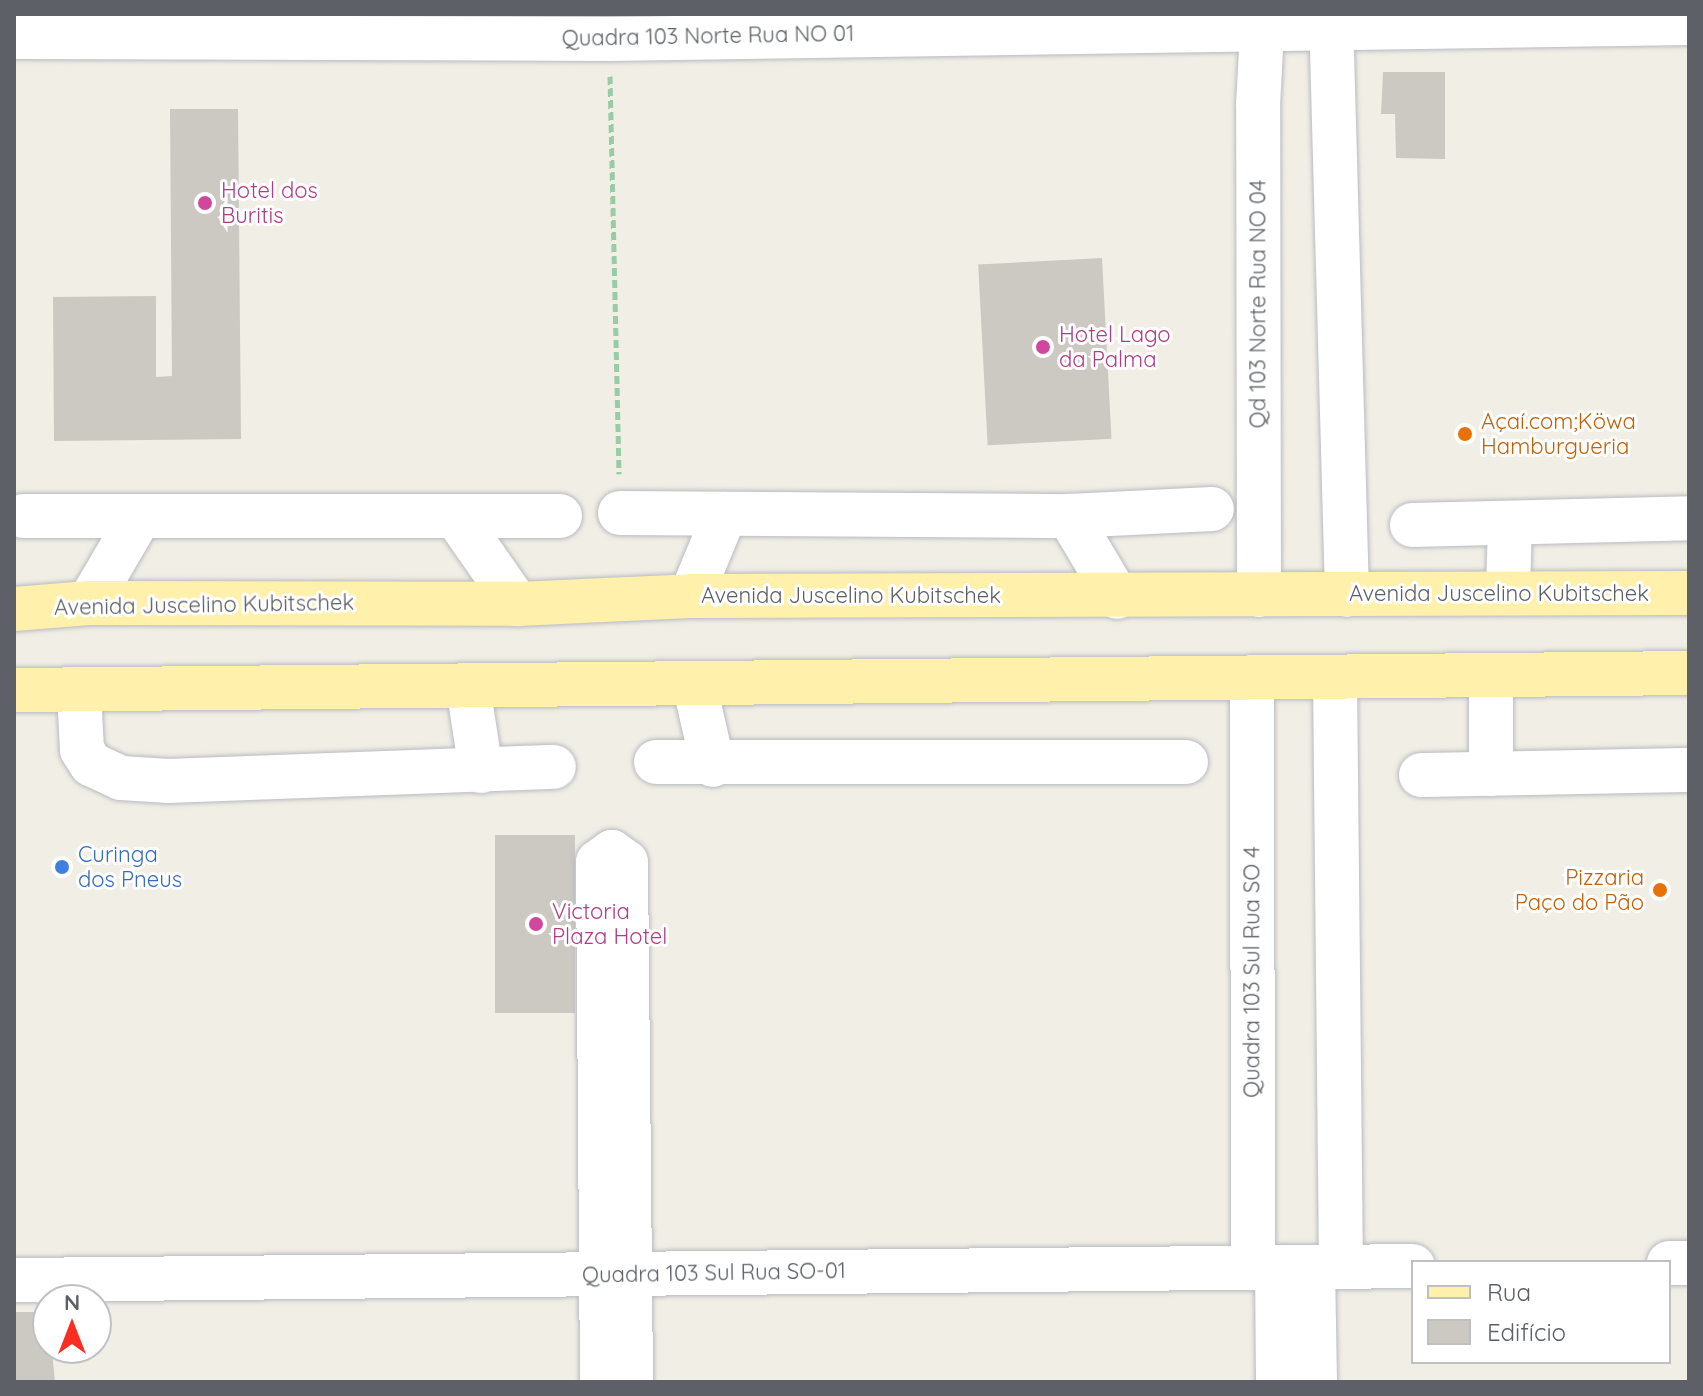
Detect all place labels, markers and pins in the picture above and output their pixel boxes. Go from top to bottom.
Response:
place label: Hotel dos Buritis [221,177,318,228]
marker: Hotel dos Buritis [196,194,214,212]
place label: Hotel Lago da Palma [1059,321,1171,372]
marker: Hotel Lago da Palma [1034,338,1052,356]
place label: Açaí.com;Köwa Hamburgueria [1481,408,1636,460]
marker: Açaí.com;Köwa Hamburgueria [1456,425,1474,443]
place label: Curinga dos Pneus [78,841,182,892]
marker: Curinga dos Pneus [53,858,71,876]
place label: Pizzaria Paço do Pão [1515,864,1644,916]
marker: Pizzaria Paço do Pão [1651,881,1669,899]
place label: Victoria Plaza Hotel [552,898,667,950]
marker: Victoria Plaza Hotel [527,915,545,933]

